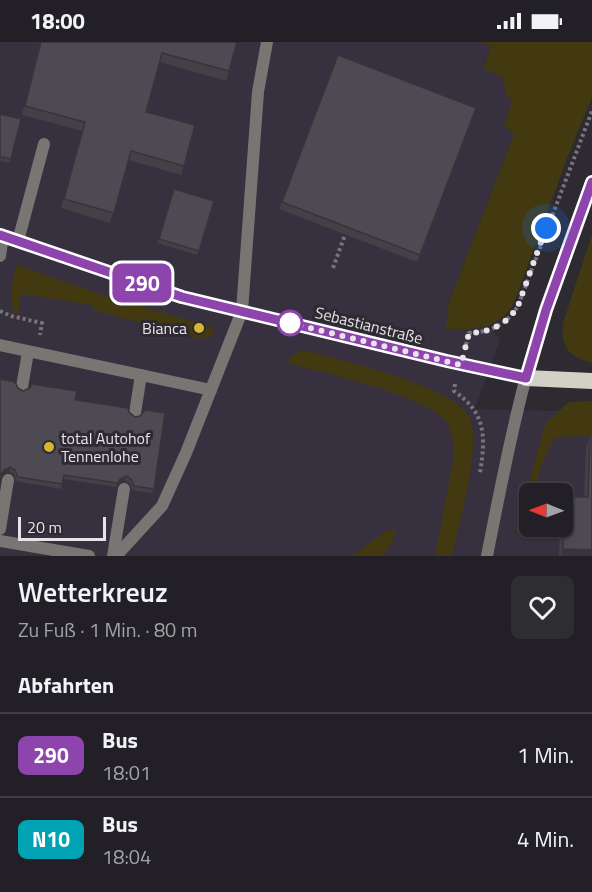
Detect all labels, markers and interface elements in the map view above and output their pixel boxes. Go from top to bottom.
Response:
text: 18:00 [30,4,85,38]
your location [531,213,561,243]
line badge: 290 [108,264,176,302]
text: 290 [124,267,160,299]
street label: Sebastianstraße [313,300,425,350]
unlabelled marker [277,310,303,336]
place label: Bianca [142,316,187,340]
marker: Bianca [192,321,206,335]
place label: total Autohof Tennenlohe [61,426,151,468]
marker: total Autohof Tennenlohe [42,440,56,454]
north arrow [519,483,573,537]
map controls [519,483,573,537]
scale bar [18,514,106,541]
text: 20 m [27,515,62,539]
text: Wetterkreuz [18,570,168,613]
button: heart [511,576,574,639]
text: Zu Fuß · 1 Min. · 80 m [18,614,197,645]
text: Abfahrten [18,668,114,702]
text: Bus [102,723,138,757]
text: 1 Min. [517,738,574,772]
text: 290 [33,739,69,771]
text: 18:01 [102,757,151,788]
text: Bus [102,807,138,841]
text: 4 Min. [517,822,574,856]
text: N10 [32,823,70,855]
text: 18:04 [102,841,151,872]

